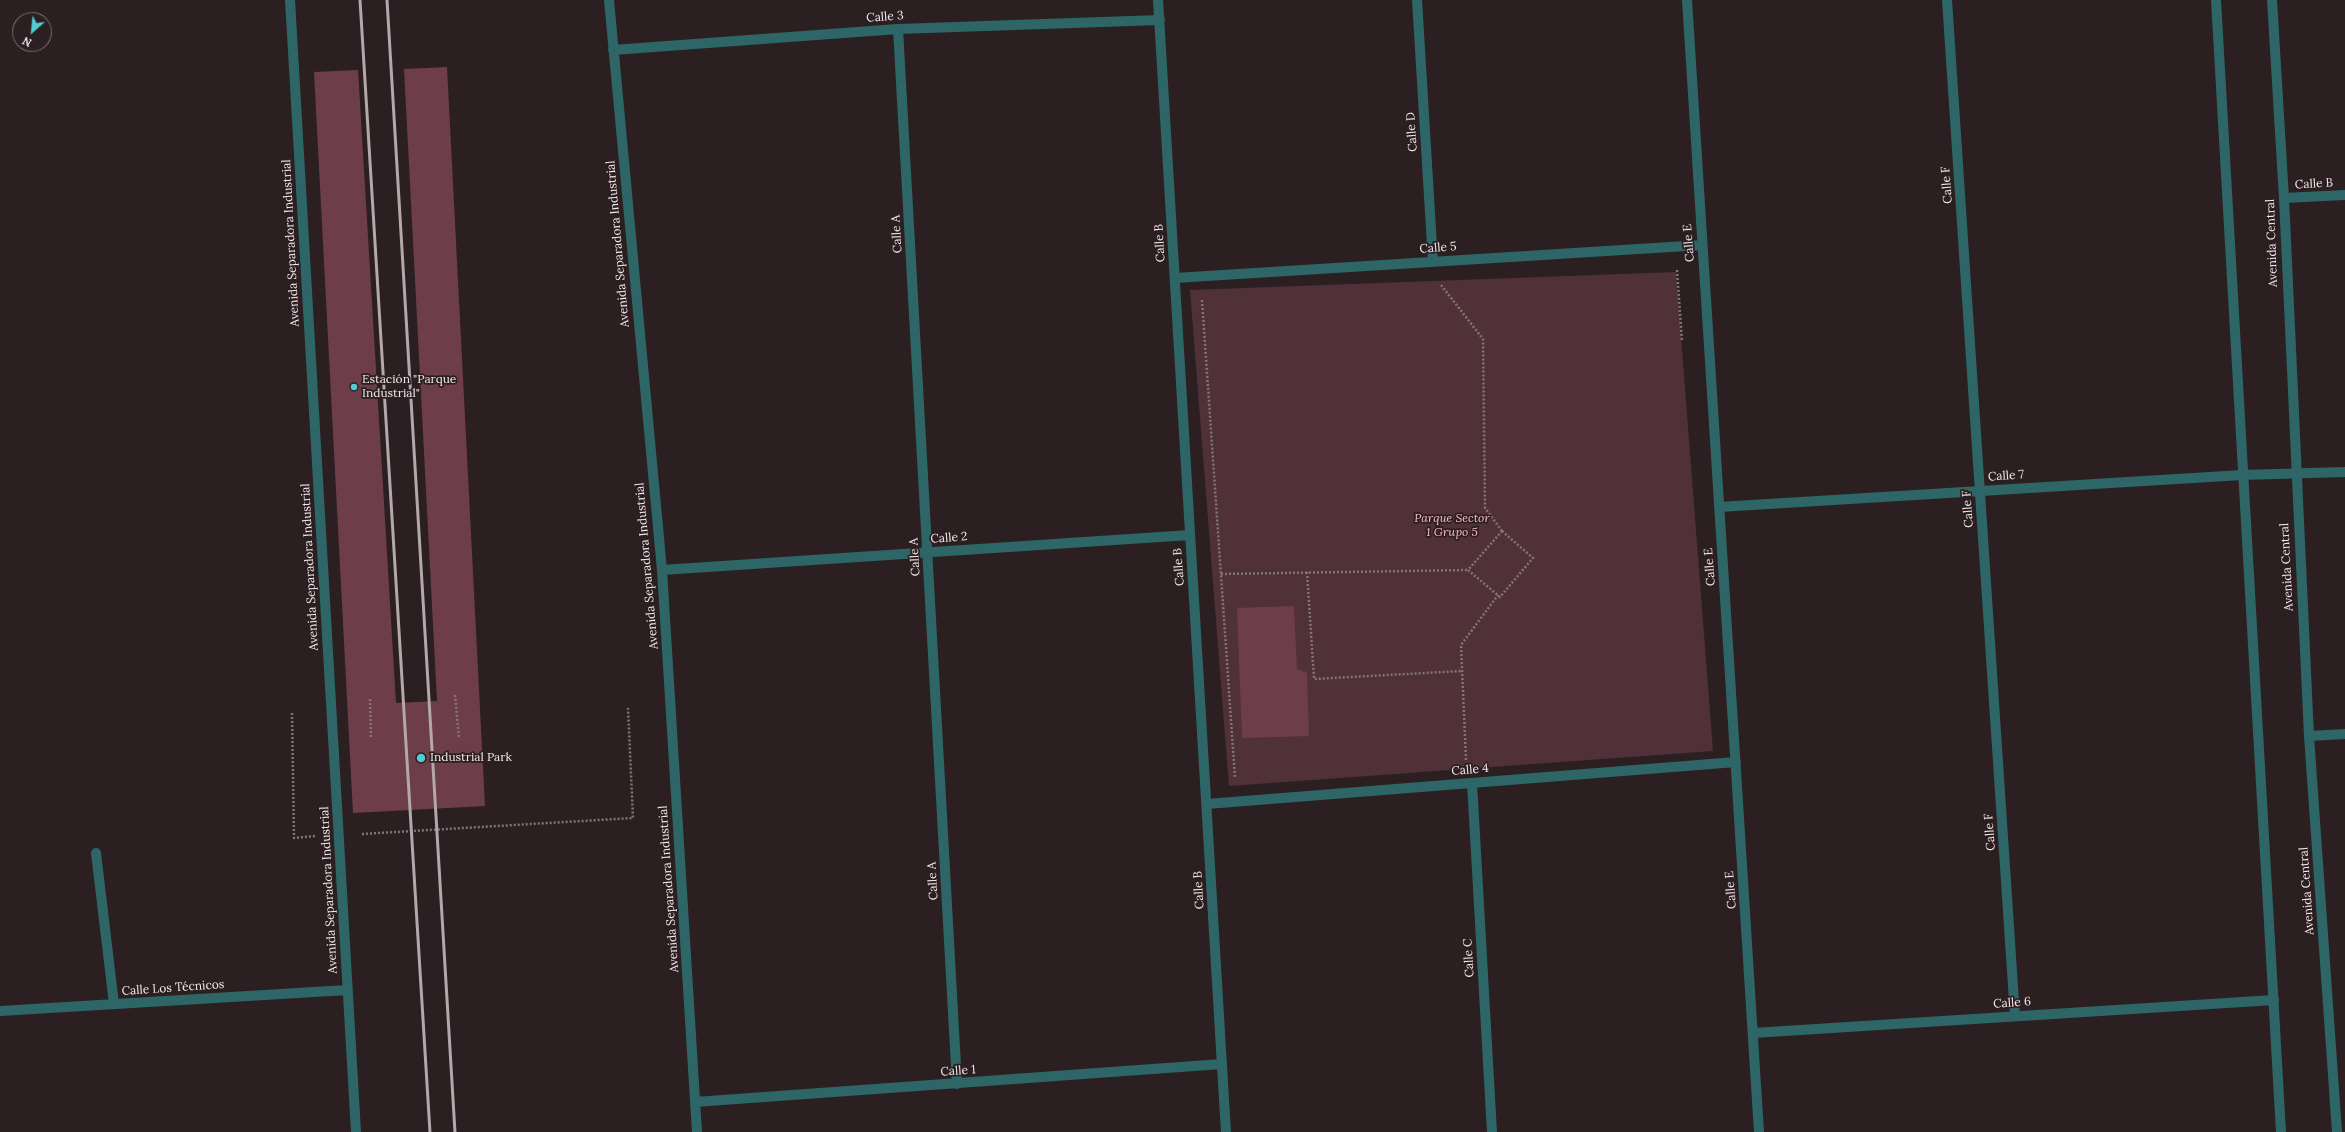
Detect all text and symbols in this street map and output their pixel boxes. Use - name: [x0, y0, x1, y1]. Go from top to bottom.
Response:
- street label: Calle 3: [866, 9, 904, 25]
- north arrow: [12, 12, 52, 52]
- text: N: [20, 34, 34, 50]
- street label: Calle D: [1403, 112, 1421, 152]
- street label: Avenida Separadora Industrial: [279, 159, 303, 327]
- street label: Avenida Separadora Industrial: [604, 160, 632, 328]
- street label: Calle F: [1939, 166, 1955, 204]
- street label: Calle B: [2295, 176, 2333, 192]
- street label: Avenida Central: [2263, 199, 2281, 287]
- street label: Calle A: [889, 215, 905, 253]
- street label: Calle E: [1680, 223, 1698, 263]
- street label: Calle B: [1152, 224, 1168, 262]
- street label: Calle 5: [1419, 240, 1457, 256]
- place label: Estación "Parque Industrial": [362, 373, 456, 401]
- marker: Estación "Parque Industrial": [349, 382, 359, 392]
- street label: Calle 7: [1987, 468, 2025, 484]
- street label: Avenida Separadora Industrial: [633, 482, 661, 650]
- street label: Avenida Separadora Industrial: [298, 483, 322, 651]
- street label: Calle F: [1960, 490, 1976, 528]
- park label: Parque Sector 1 Grupo 5: [1414, 512, 1490, 540]
- street label: Avenida Central: [2278, 523, 2296, 611]
- street label: Calle 2: [930, 530, 968, 546]
- street label: Calle A: [907, 538, 923, 576]
- street label: Calle B: [1170, 547, 1188, 587]
- street label: Calle E: [1701, 547, 1719, 587]
- place label: Industrial Park: [430, 751, 512, 765]
- marker: Industrial Park: [415, 752, 427, 764]
- street label: Calle 4: [1451, 761, 1489, 779]
- street label: Avenida Separadora Industrial: [656, 805, 682, 973]
- street label: Avenida Separadora Industrial: [317, 806, 341, 974]
- street label: Calle F: [1982, 813, 1998, 851]
- street label: Avenida Central: [2297, 846, 2317, 936]
- street label: Calle A: [925, 862, 941, 900]
- street label: Calle E: [1722, 870, 1740, 910]
- street label: Calle B: [1191, 871, 1207, 909]
- street label: Calle C: [1461, 938, 1477, 978]
- street label: Calle Los Técnicos: [121, 977, 225, 999]
- street label: Calle 6: [1993, 995, 2031, 1011]
- street label: Calle 1: [940, 1063, 976, 1079]

